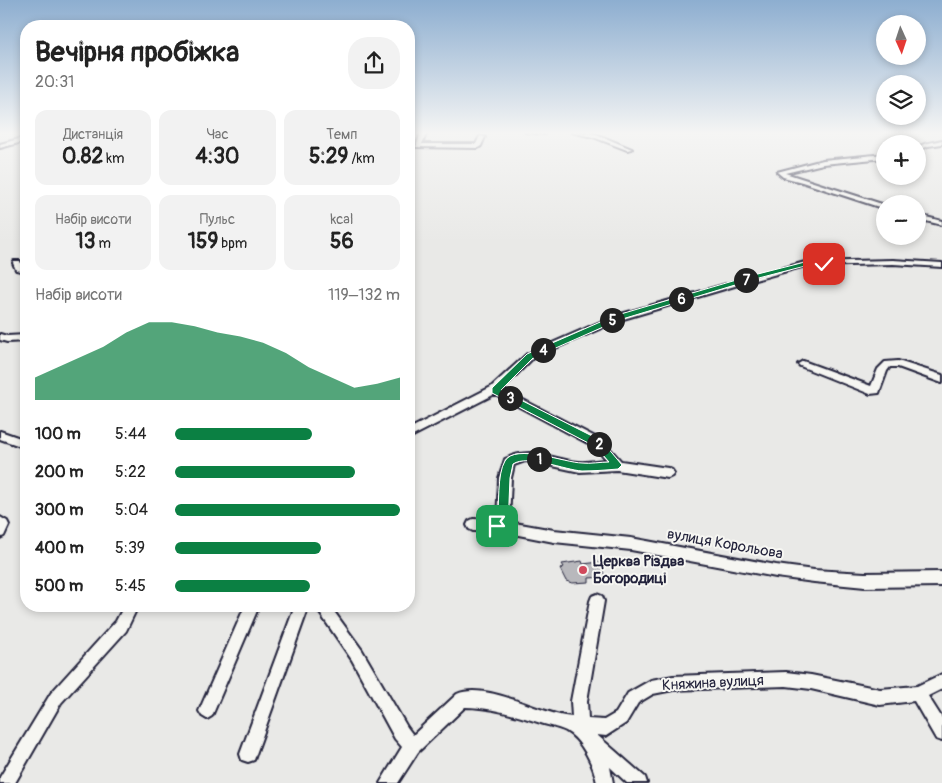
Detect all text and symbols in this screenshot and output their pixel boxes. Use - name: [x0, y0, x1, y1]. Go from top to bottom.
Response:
- north arrow: [876, 15, 926, 65]
- map controls: [876, 15, 926, 245]
- text: Вечірня пробіжка: [35, 35, 239, 70]
- button: share: [348, 37, 400, 89]
- text: 20:31: [35, 72, 74, 92]
- button: layers: [876, 75, 926, 125]
- text: Дистанція: [63, 126, 123, 143]
- text: Час: [206, 126, 229, 143]
- text: Темп: [326, 126, 357, 143]
- button: +: [876, 135, 926, 185]
- text: 0.82: [62, 143, 103, 170]
- text: 4:30: [196, 143, 239, 170]
- text: 5:29: [309, 143, 348, 170]
- text: km: [103, 150, 124, 167]
- text: /km: [348, 150, 375, 167]
- button: −: [876, 195, 926, 245]
- text: Набір висоти: [55, 211, 131, 228]
- text: Пульс: [200, 211, 235, 228]
- text: kcal: [330, 211, 353, 228]
- text: 13: [75, 228, 95, 255]
- text: 159: [188, 228, 218, 255]
- text: 56: [330, 228, 354, 255]
- text: m: [95, 235, 111, 252]
- text: bpm: [218, 235, 247, 252]
- pin: [803, 243, 845, 285]
- icon: check: [810, 250, 838, 278]
- pin: 7: [734, 268, 758, 292]
- text: 7: [743, 272, 750, 289]
- text: Набір висоти: [35, 285, 122, 305]
- text: 119–132 m: [328, 285, 400, 305]
- pin: 6: [668, 286, 694, 312]
- text: 6: [677, 291, 686, 308]
- pin: 5: [600, 308, 624, 332]
- text: 5: [609, 312, 616, 329]
- pin: 4: [530, 338, 556, 362]
- text: 4: [539, 342, 548, 359]
- pin: 3: [498, 386, 522, 410]
- text: 3: [507, 390, 514, 407]
- text: 100 m: [35, 424, 81, 444]
- text: 5:44: [115, 424, 147, 444]
- pin: 2: [586, 432, 612, 456]
- text: 2: [596, 436, 603, 453]
- pin: 1: [526, 446, 552, 472]
- text: 1: [537, 451, 542, 468]
- text: 200 m: [35, 462, 83, 482]
- text: 5:22: [115, 462, 146, 482]
- text: 300 m: [35, 500, 83, 520]
- text: 5:04: [115, 500, 148, 520]
- pin: [476, 505, 518, 547]
- icon: arrive: [483, 512, 511, 540]
- street label: вулиця Корольова: [666, 524, 784, 564]
- text: 400 m: [35, 538, 84, 558]
- text: 5:39: [115, 538, 145, 558]
- place label: Церква Різдва Богородиці: [593, 552, 684, 588]
- marker: Церква Різдва Богородиці: [577, 564, 589, 576]
- text: 500 m: [35, 576, 83, 596]
- text: 5:45: [115, 576, 146, 596]
- street label: Княжина вулиця: [662, 671, 764, 695]

